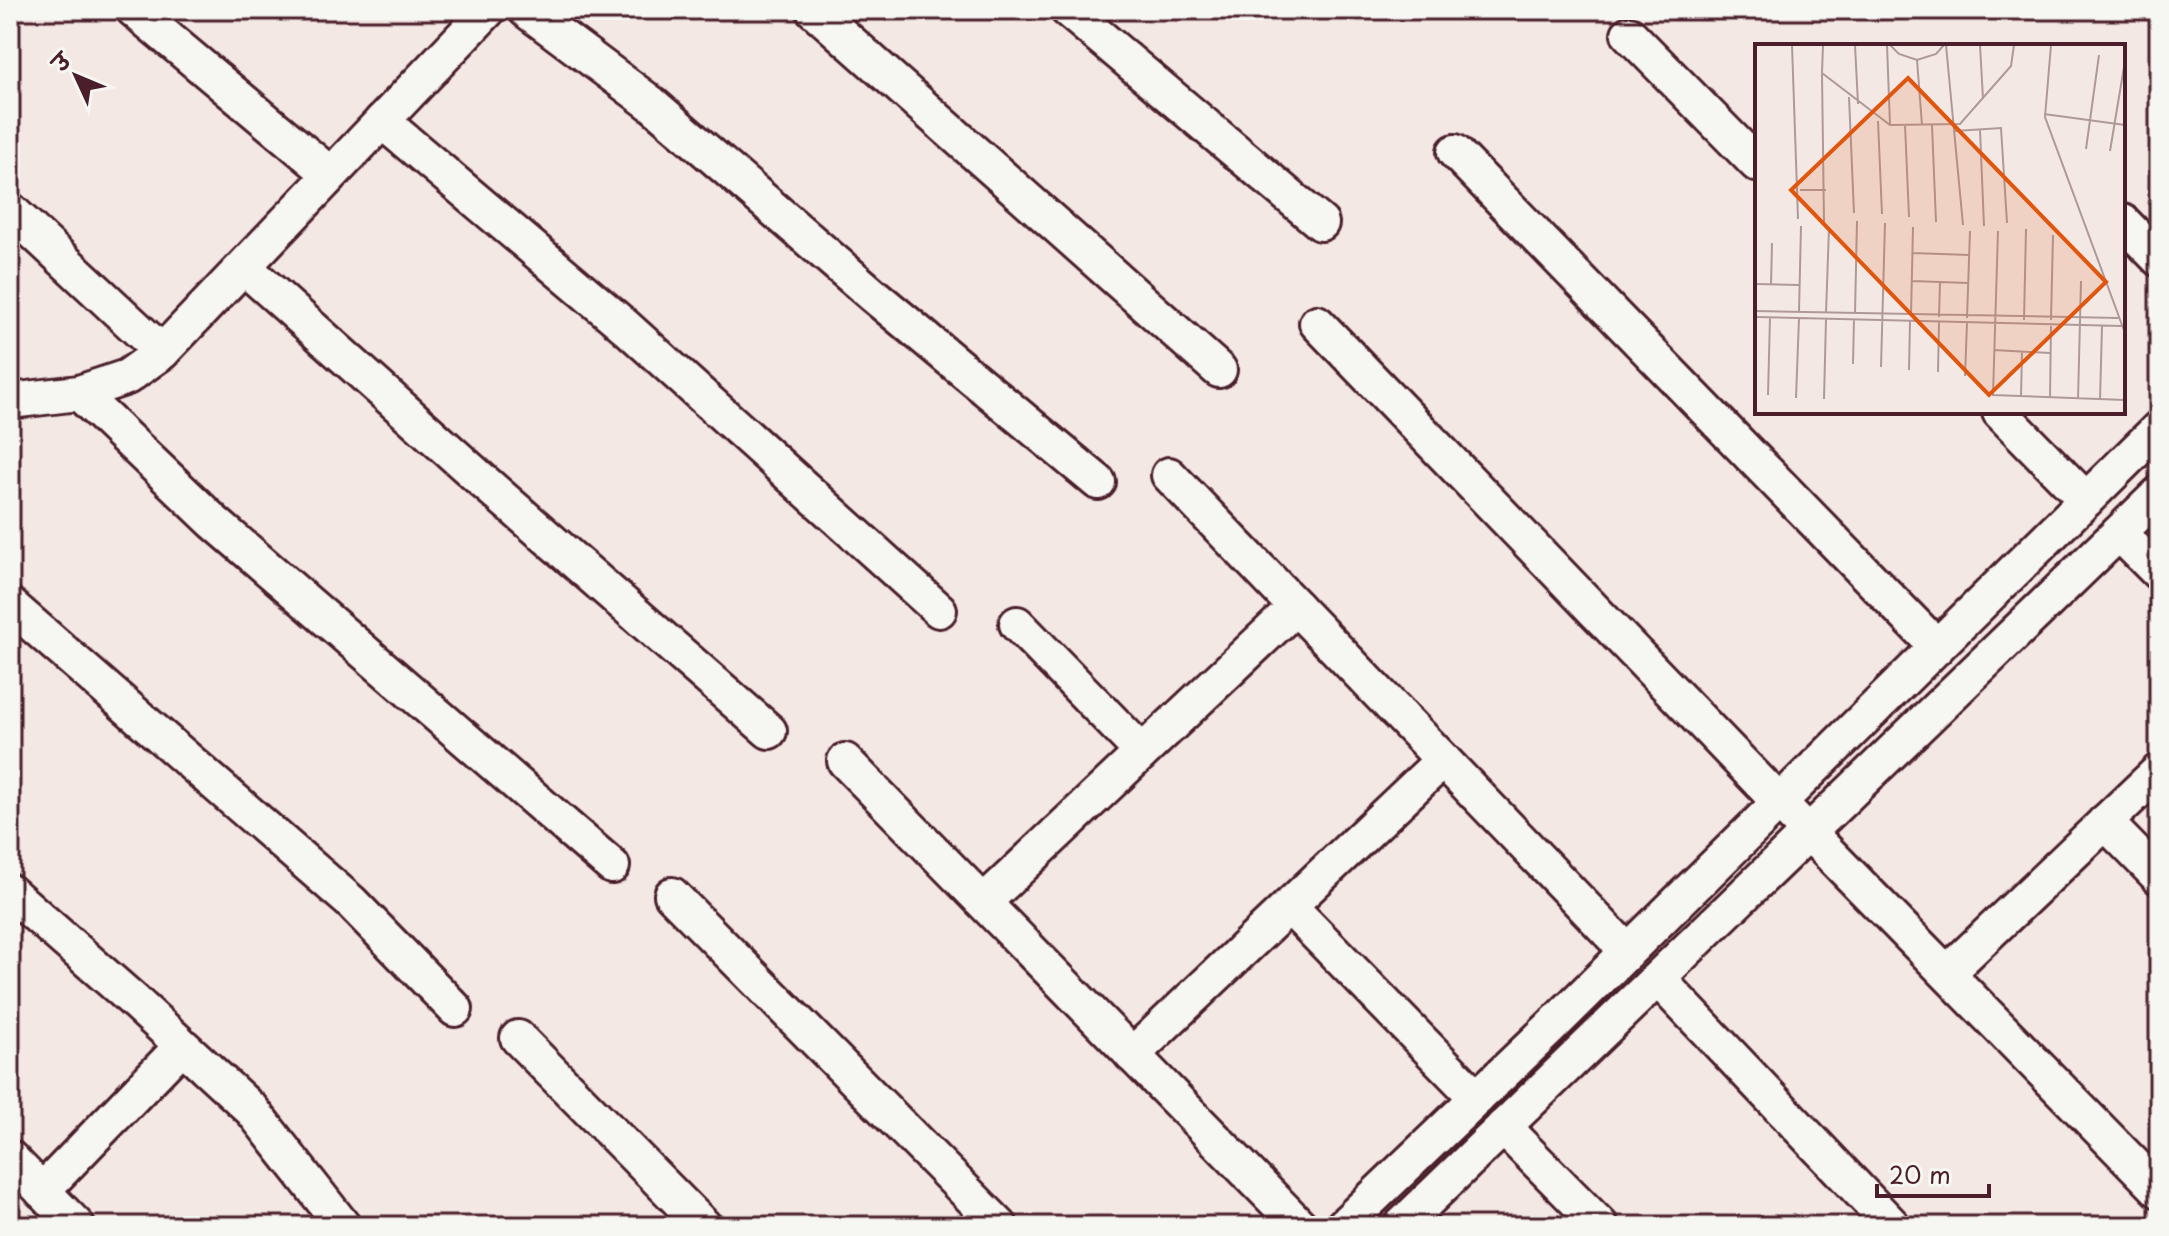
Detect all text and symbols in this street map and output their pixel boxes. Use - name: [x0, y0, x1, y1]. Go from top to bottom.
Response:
- north arrow: [36, 36, 116, 116]
- text: उ: [42, 43, 79, 79]
- inset map: [1755, 44, 2125, 414]
- scale bar: [1877, 1148, 1989, 1198]
- text: 20 m: [1889, 1156, 1951, 1192]

